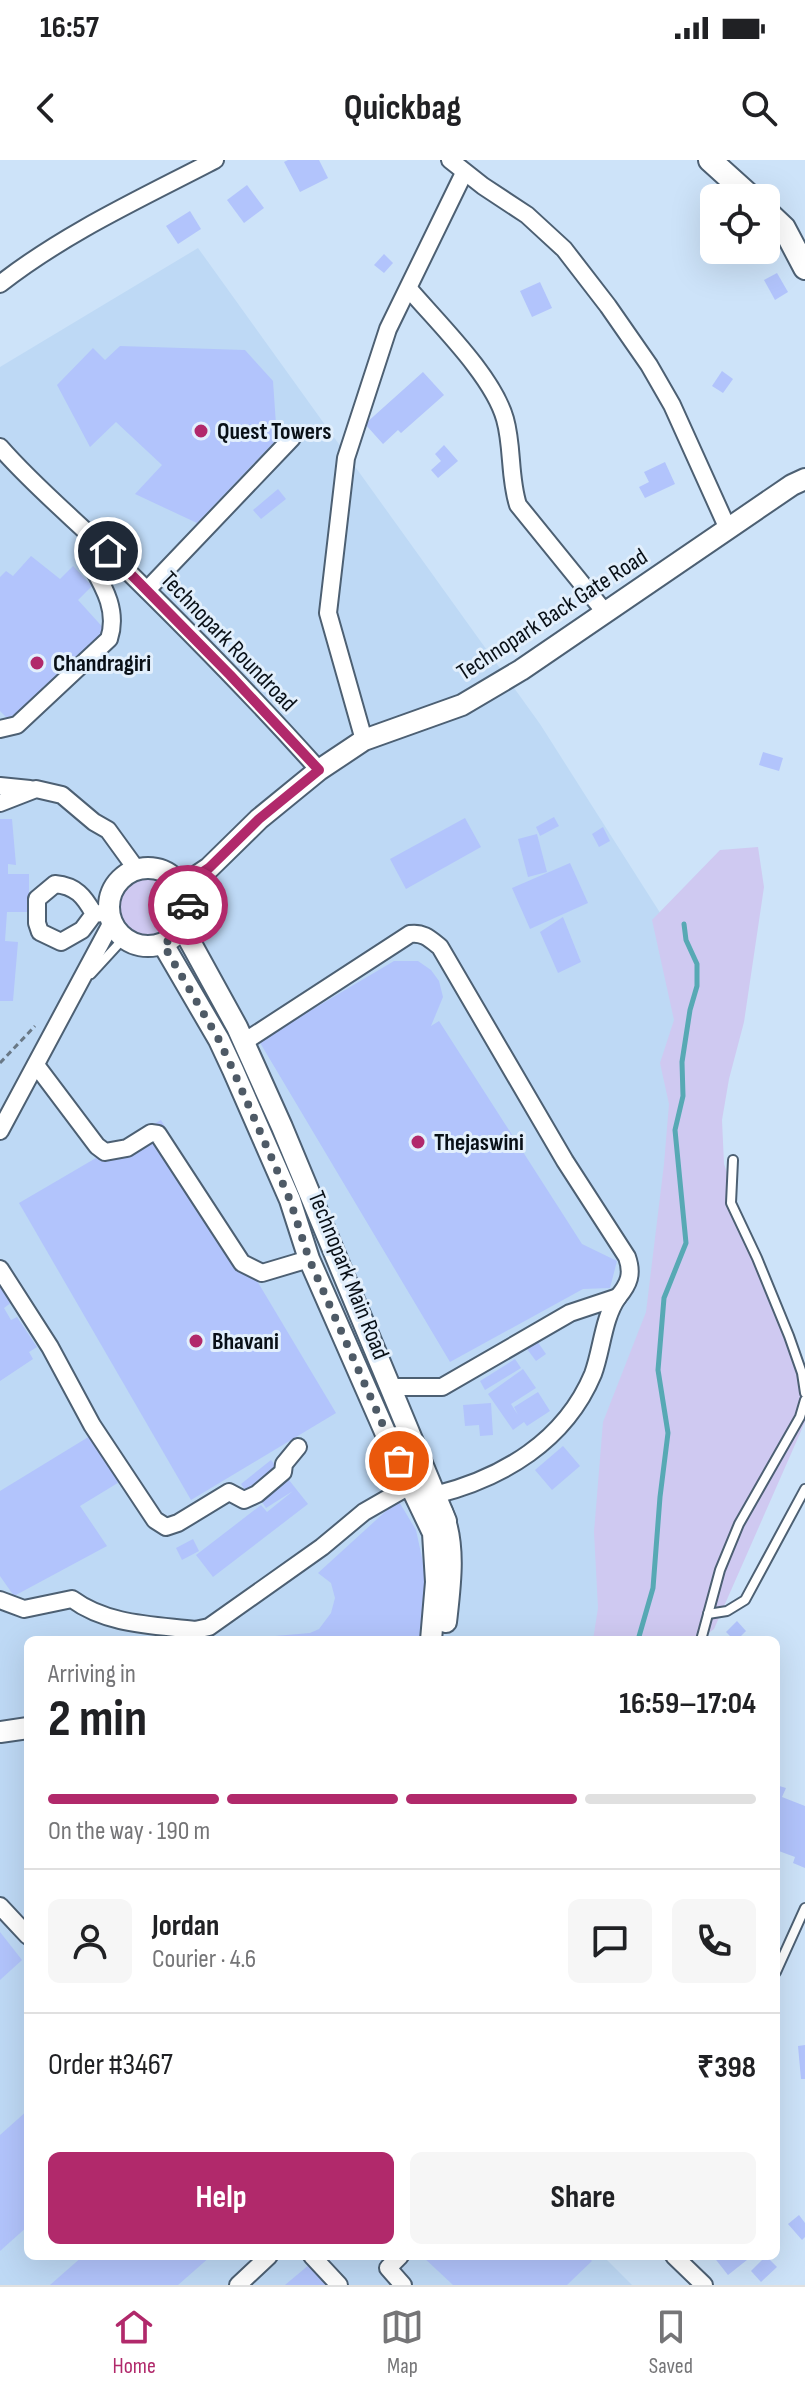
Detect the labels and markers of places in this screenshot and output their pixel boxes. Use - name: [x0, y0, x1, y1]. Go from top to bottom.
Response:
- place label: Quest Towers: [217, 417, 331, 446]
- marker: Quest Towers: [192, 422, 210, 440]
- pin: [74, 517, 142, 585]
- place label: Chandragiri: [53, 649, 151, 678]
- marker: Chandragiri: [28, 654, 46, 672]
- place label: Thejaswini: [434, 1128, 524, 1157]
- marker: Thejaswini: [409, 1133, 427, 1151]
- place label: Bhavani: [212, 1327, 279, 1356]
- marker: Bhavani: [187, 1332, 205, 1350]
- pin: [365, 1427, 433, 1495]

